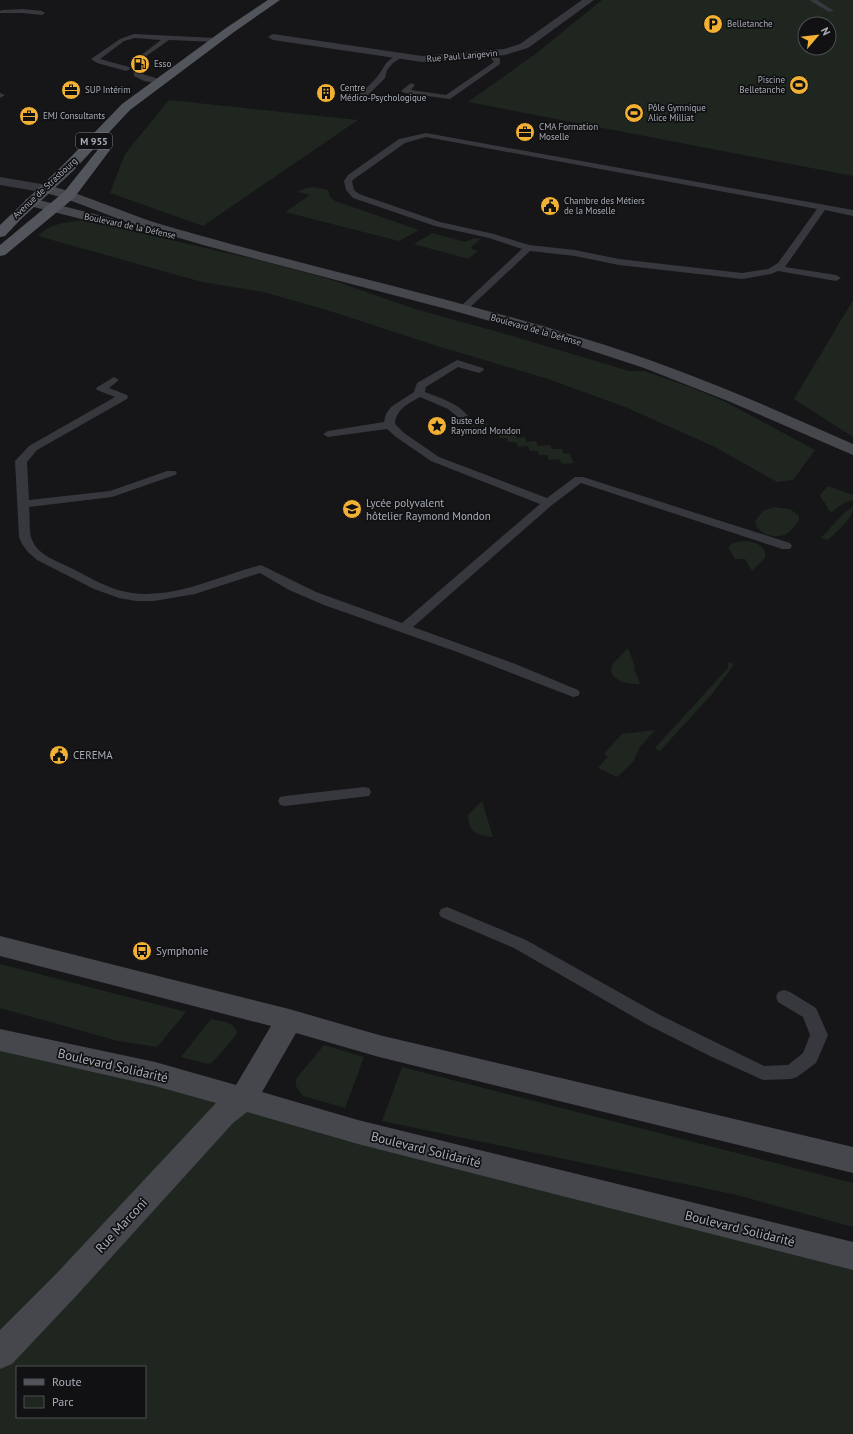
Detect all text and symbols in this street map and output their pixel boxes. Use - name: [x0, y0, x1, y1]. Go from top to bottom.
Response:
- parking icon: Belletanche: [702, 13, 724, 35]
- north arrow: [797, 16, 837, 56]
- place label: Belletanche: [727, 18, 773, 29]
- text: N: [818, 25, 834, 38]
- street label: Rue Paul Langevin: [426, 47, 498, 64]
- fuel station icon: Esso: [129, 53, 151, 75]
- place label: Esso: [154, 58, 171, 69]
- place label: Piscine Belletanche: [739, 74, 785, 95]
- sports icon: Piscine Belletanche: [788, 74, 810, 96]
- office icon: SUP Intérim: [60, 79, 82, 101]
- building icon: Centre Médico-Psychologique: [315, 82, 337, 104]
- place label: Centre Médico-Psychologique: [340, 82, 427, 103]
- place label: SUP Intérim: [85, 84, 131, 95]
- sports icon: Pôle Gymnique Alice Milliat: [623, 102, 645, 124]
- place label: Pôle Gymnique Alice Milliat: [648, 102, 706, 123]
- office icon: EMJ Consultants: [18, 105, 40, 127]
- place label: EMJ Consultants: [43, 110, 105, 121]
- office icon: CMA Formation Moselle: [514, 121, 536, 143]
- place label: CMA Formation Moselle: [539, 121, 598, 142]
- road number: M 955: [76, 133, 112, 149]
- street label: Avenue de Strasbourg: [10, 155, 79, 220]
- public building icon: Chambre des Métiers de la Moselle: [539, 195, 561, 217]
- place label: Chambre des Métiers de la Moselle: [564, 195, 645, 216]
- street label: Boulevard de la Défense: [83, 210, 177, 241]
- street label: Boulevard de la Défense: [490, 311, 583, 348]
- place icon: Buste de Raymond Mondon: [426, 415, 448, 437]
- place label: Buste de Raymond Mondon: [451, 415, 521, 436]
- place label: Lycée polyvalent hôtelier Raymond Mondon: [366, 496, 491, 523]
- school or university icon: Lycée polyvalent hôtelier Raymond Mondon: [341, 498, 363, 520]
- public building icon: CEREMA: [48, 744, 70, 766]
- place label: CEREMA: [73, 748, 113, 762]
- bus stop icon: Symphonie: [131, 940, 153, 962]
- place label: Symphonie: [156, 944, 209, 958]
- street label: Boulevard Solidarité: [56, 1045, 170, 1086]
- street label: Boulevard Solidarité: [369, 1128, 483, 1171]
- street label: Rue Marconi: [92, 1194, 151, 1256]
- street label: Boulevard Solidarité: [683, 1207, 797, 1250]
- legend: [16, 1366, 146, 1418]
- text: Route: [52, 1374, 82, 1389]
- text: Parc: [52, 1394, 74, 1409]

